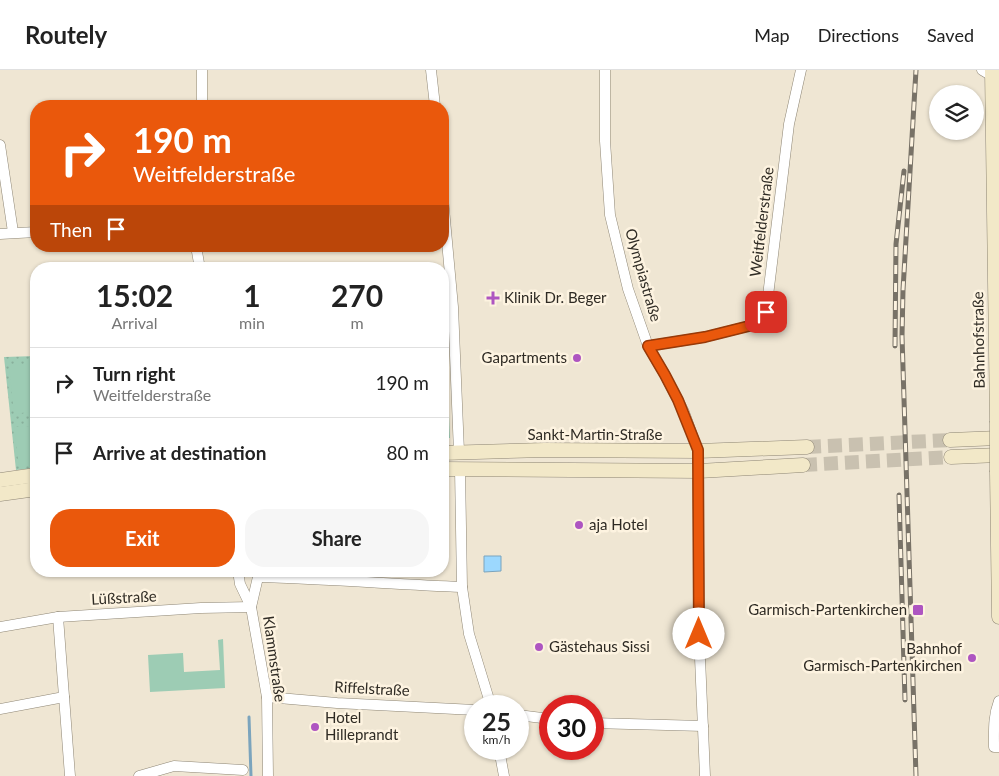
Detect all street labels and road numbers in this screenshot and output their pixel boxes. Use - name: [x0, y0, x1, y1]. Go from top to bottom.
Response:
- street label: Weitfelderstraße: [745, 166, 777, 278]
- street label: Olympiastraße: [622, 226, 666, 324]
- street label: Bahnhofstraße: [968, 291, 988, 389]
- street label: Sankt-Martin-Straße: [528, 425, 662, 443]
- street label: Lüßstraße: [91, 586, 157, 608]
- street label: Klammstraße: [260, 615, 290, 703]
- street label: Riffelstraße: [334, 677, 410, 699]

